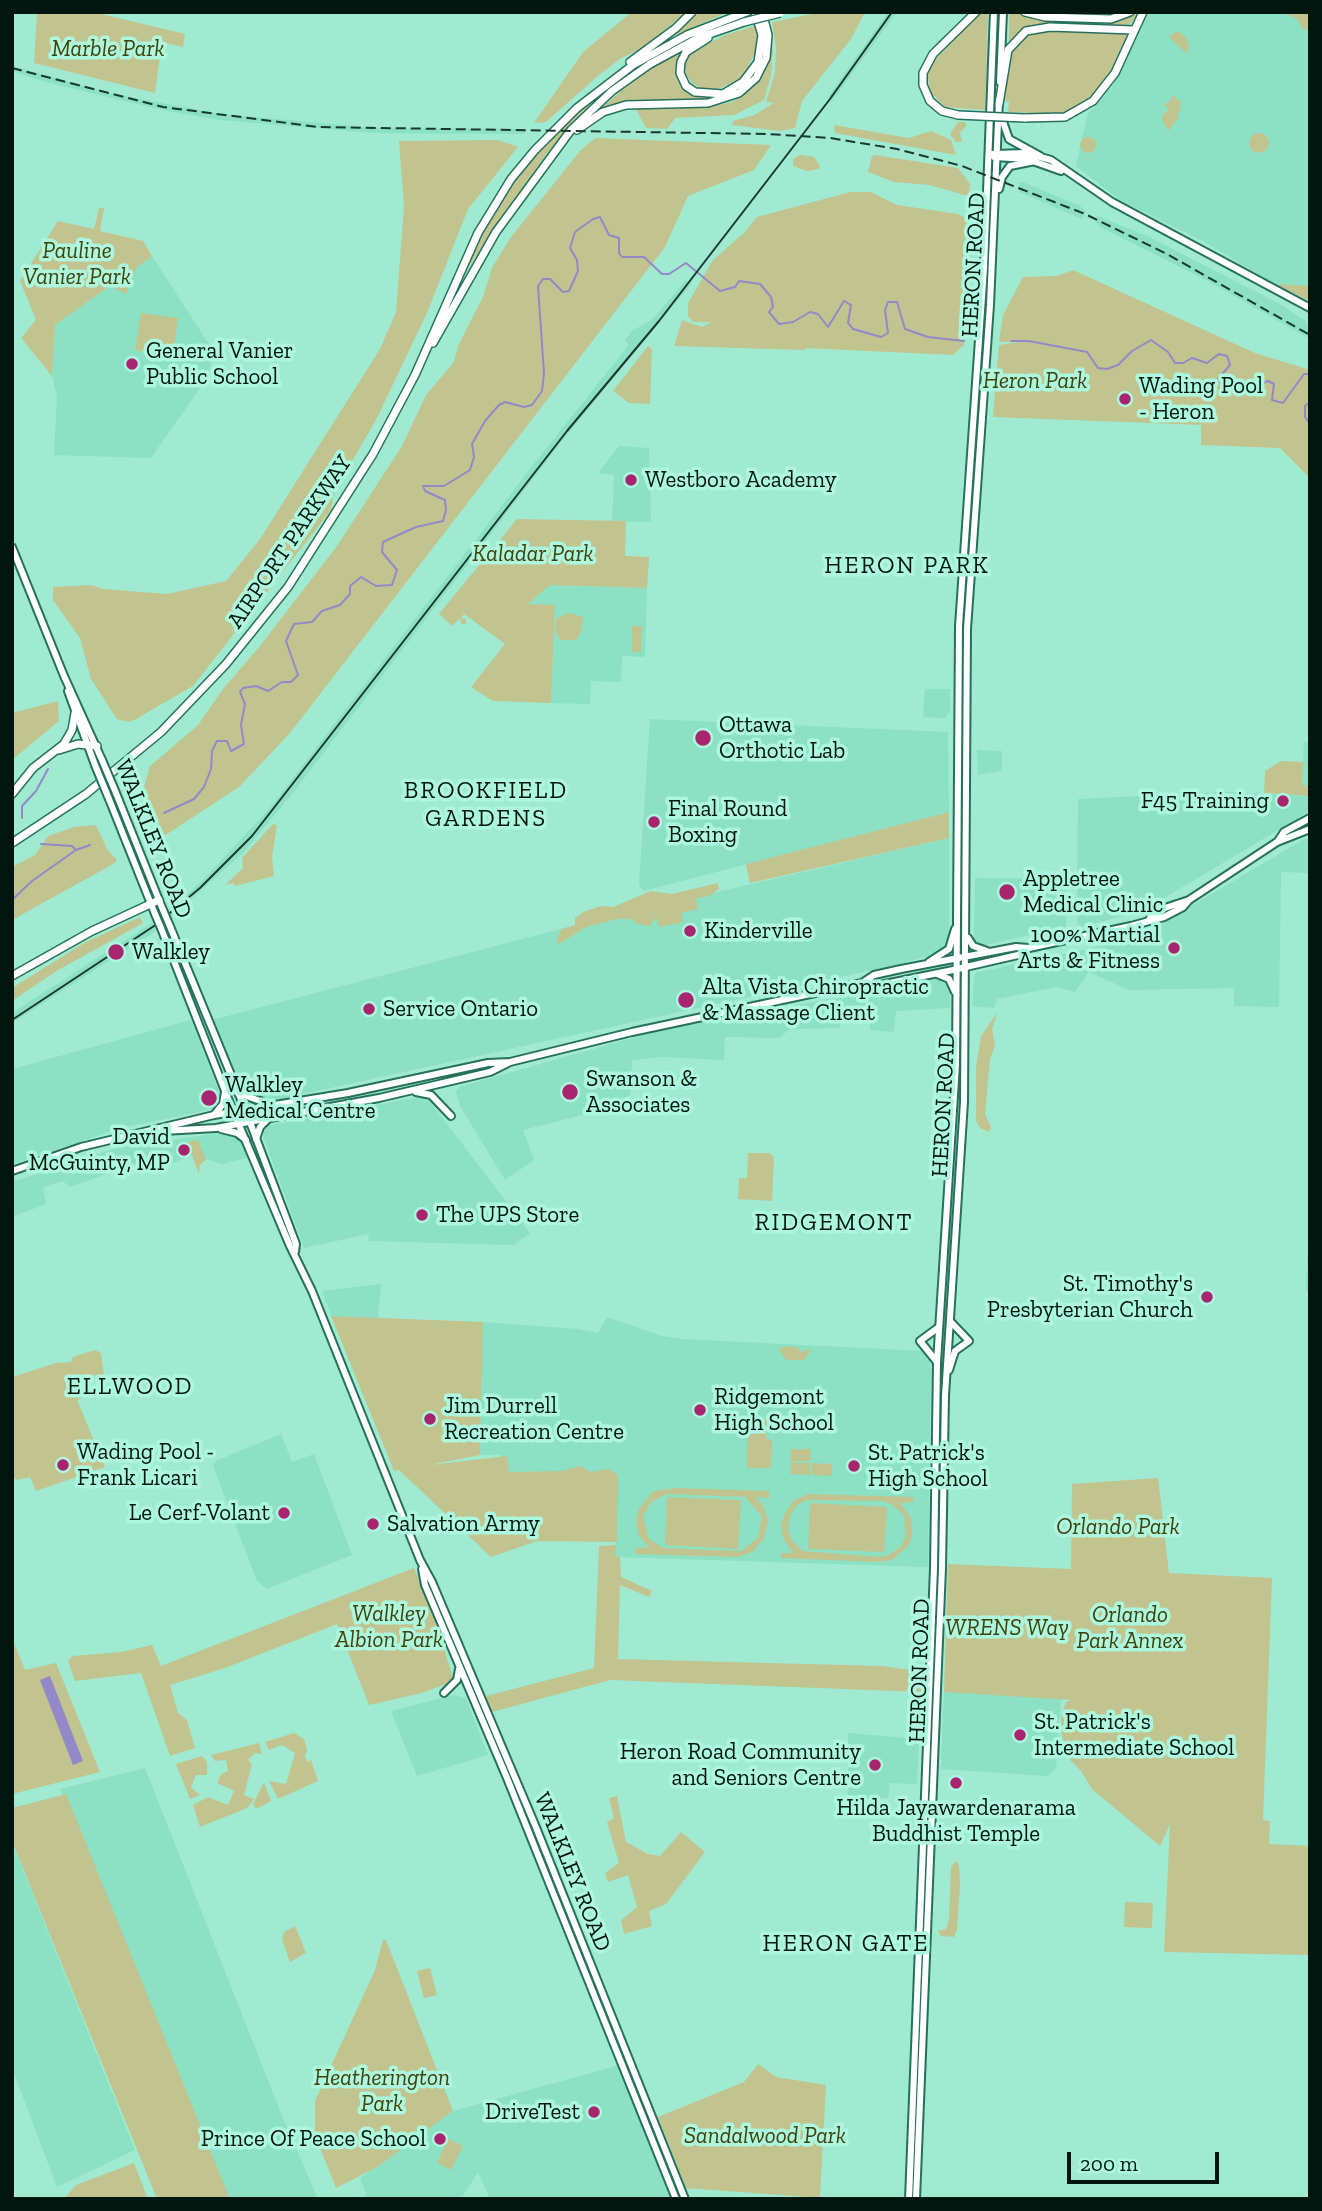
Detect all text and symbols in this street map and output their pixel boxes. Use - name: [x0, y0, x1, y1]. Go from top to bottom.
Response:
- park label: Marble Park: [51, 35, 165, 63]
- street label: HERON ROAD: [956, 192, 992, 338]
- park label: Pauline Vanier Park: [23, 237, 131, 291]
- place label: General Vanier Public School: [146, 337, 293, 391]
- marker: General Vanier Public School: [124, 356, 140, 372]
- park label: Heron Park: [983, 367, 1087, 395]
- place label: Wading Pool - Heron: [1139, 372, 1263, 426]
- marker: Wading Pool - Heron: [1117, 391, 1133, 407]
- street label: AIRPORT PARKWAY: [222, 450, 358, 634]
- place label: Westboro Academy: [645, 466, 836, 494]
- marker: Westboro Academy: [623, 472, 639, 488]
- park label: Kaladar Park: [472, 540, 594, 568]
- district label: HERON PARK: [825, 552, 989, 580]
- place label: Ottawa Orthotic Lab: [719, 711, 845, 765]
- marker: Ottawa Orthotic Lab: [693, 728, 713, 748]
- street label: WALKLEY ROAD: [109, 756, 197, 922]
- district label: BROOKFIELD GARDENS: [405, 777, 567, 833]
- place label: F45 Training: [1141, 787, 1269, 815]
- marker: F45 Training: [1275, 793, 1291, 809]
- place label: Final Round Boxing: [668, 795, 787, 849]
- marker: Final Round Boxing: [646, 814, 662, 830]
- place label: Appletree Medical Clinic: [1023, 865, 1163, 919]
- marker: Appletree Medical Clinic: [997, 882, 1017, 902]
- place label: Kinderville: [704, 917, 813, 945]
- place label: 100% Martial Arts & Fitness: [1018, 921, 1160, 975]
- marker: Kinderville: [682, 923, 698, 939]
- place label: Walkley: [132, 938, 210, 966]
- marker: 100% Martial Arts & Fitness: [1166, 940, 1182, 956]
- marker: Walkley: [106, 942, 126, 962]
- place label: Alta Vista Chiropractic & Massage Client: [702, 973, 929, 1027]
- marker: Alta Vista Chiropractic & Massage Client: [676, 990, 696, 1010]
- place label: Service Ontario: [383, 995, 538, 1023]
- marker: Service Ontario: [361, 1001, 377, 1017]
- street label: HERON ROAD: [926, 1032, 962, 1178]
- place label: Swanson & Associates: [586, 1065, 697, 1119]
- place label: Walkley Medical Centre: [225, 1071, 376, 1125]
- marker: Swanson & Associates: [560, 1082, 580, 1102]
- marker: Walkley Medical Centre: [199, 1088, 219, 1108]
- place label: David McGuinty, MP: [29, 1123, 170, 1177]
- marker: David McGuinty, MP: [176, 1142, 192, 1158]
- place label: The UPS Store: [436, 1201, 579, 1229]
- marker: The UPS Store: [414, 1207, 430, 1223]
- district label: RIDGEMONT: [756, 1209, 912, 1237]
- place label: St. Timothy's Presbyterian Church: [987, 1270, 1193, 1324]
- marker: St. Timothy's Presbyterian Church: [1199, 1289, 1215, 1305]
- district label: ELLWOOD: [68, 1373, 192, 1401]
- place label: Ridgemont High School: [714, 1383, 834, 1437]
- place label: Jim Durrell Recreation Centre: [444, 1392, 624, 1446]
- marker: Ridgemont High School: [692, 1402, 708, 1418]
- marker: Jim Durrell Recreation Centre: [422, 1411, 438, 1427]
- place label: Wading Pool - Frank Licari: [77, 1438, 214, 1492]
- place label: St. Patrick's High School: [868, 1439, 988, 1493]
- marker: Wading Pool - Frank Licari: [55, 1457, 71, 1473]
- marker: St. Patrick's High School: [846, 1458, 862, 1474]
- place label: Le Cerf-Volant: [129, 1499, 270, 1527]
- marker: Le Cerf-Volant: [276, 1505, 292, 1521]
- place label: Salvation Army: [387, 1510, 540, 1538]
- park label: Orlando Park: [1056, 1513, 1180, 1541]
- marker: Salvation Army: [365, 1516, 381, 1532]
- street label: HERON ROAD: [904, 1598, 936, 1744]
- park label: Walkley Albion Park: [335, 1600, 443, 1654]
- park label: Orlando Park Annex: [1077, 1601, 1183, 1655]
- park label: WRENS Way: [945, 1614, 1069, 1642]
- place label: St. Patrick's Intermediate School: [1034, 1708, 1234, 1762]
- marker: St. Patrick's Intermediate School: [1012, 1727, 1028, 1743]
- place label: Heron Road Community and Seniors Centre: [620, 1738, 861, 1792]
- marker: Heron Road Community and Seniors Centre: [867, 1757, 883, 1773]
- marker: Hilda Jayawardenarama Buddhist Temple: [948, 1775, 964, 1791]
- street label: WALKLEY ROAD: [528, 1789, 616, 1955]
- place label: Hilda Jayawardenarama Buddhist Temple: [836, 1794, 1076, 1848]
- district label: HERON GATE: [764, 1930, 928, 1958]
- park label: Heatherington Park: [314, 2064, 450, 2118]
- place label: DriveTest: [485, 2098, 580, 2126]
- marker: DriveTest: [586, 2104, 602, 2120]
- park label: Sandalwood Park: [684, 2122, 846, 2150]
- place label: Prince Of Peace School: [201, 2125, 426, 2153]
- marker: Prince Of Peace School: [432, 2131, 448, 2147]
- scale bar: [1070, 2138, 1222, 2182]
- text: 200 m: [1080, 2151, 1138, 2176]

